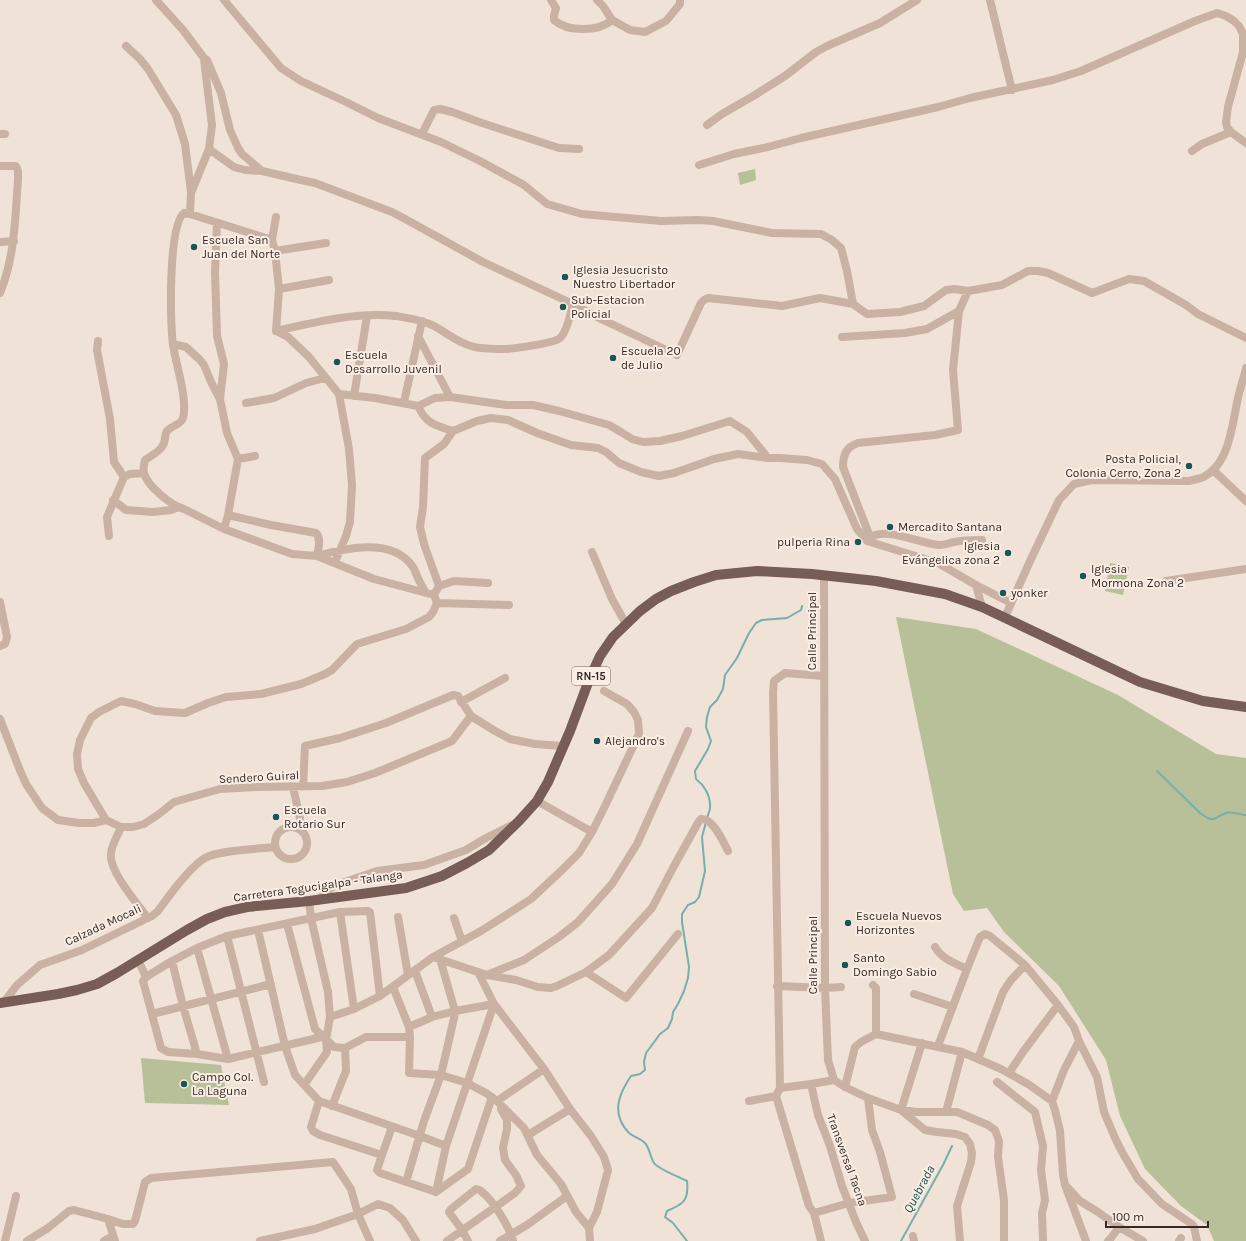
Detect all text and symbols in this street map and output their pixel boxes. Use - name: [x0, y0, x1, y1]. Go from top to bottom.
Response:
- place label: Escuela San Juan del Norte: [202, 233, 280, 261]
- marker: Escuela San Juan del Norte: [189, 242, 199, 252]
- place label: Iglesia Jesucristo Nuestro Libertador: [573, 263, 676, 291]
- marker: Iglesia Jesucristo Nuestro Libertador: [560, 272, 570, 282]
- place label: Sub-Estacion Policial: [571, 293, 645, 321]
- marker: Sub-Estacion Policial: [558, 302, 568, 312]
- place label: Escuela 20 de Julio: [621, 344, 681, 372]
- place label: Escuela Desarrollo Juvenil: [345, 348, 442, 376]
- marker: Escuela 20 de Julio: [608, 353, 618, 363]
- marker: Escuela Desarrollo Juvenil: [332, 357, 342, 367]
- place label: Posta Policial, Colonia Cerro, Zona 2: [1065, 452, 1181, 480]
- marker: Posta Policial, Colonia Cerro, Zona 2: [1184, 461, 1194, 471]
- place label: Mercadito Santana: [898, 520, 1002, 534]
- marker: Mercadito Santana: [885, 522, 895, 532]
- place label: pulperia Rina: [777, 535, 850, 549]
- marker: pulperia Rina: [853, 537, 863, 547]
- place label: Iglesia Evángelica zona 2: [902, 539, 1000, 567]
- marker: Iglesia Evángelica zona 2: [1003, 548, 1013, 558]
- place label: Iglesia Mormona Zona 2: [1091, 562, 1184, 590]
- marker: Iglesia Mormona Zona 2: [1078, 571, 1088, 581]
- place label: yonker: [1010, 586, 1048, 600]
- marker: yonker: [998, 588, 1008, 598]
- street label: Calle Principal: [805, 592, 819, 670]
- road number: RN-15: [572, 667, 610, 685]
- place label: Alejandro's: [605, 734, 665, 748]
- marker: Alejandro's: [592, 736, 602, 746]
- street label: Sendero Guiral: [218, 768, 300, 786]
- place label: Escuela Rotario Sur: [284, 803, 346, 831]
- marker: Escuela Rotario Sur: [271, 812, 281, 822]
- street label: Carretera Tegucigalpa - Talanga: [232, 867, 404, 905]
- street label: Calzada Mocali: [63, 901, 143, 949]
- place label: Escuela Nuevos Horizontes: [856, 909, 942, 937]
- street label: Calle Principal: [806, 916, 820, 994]
- marker: Escuela Nuevos Horizontes: [843, 918, 853, 928]
- place label: Santo Domingo Sabio: [853, 951, 937, 979]
- marker: Santo Domingo Sabio: [840, 960, 850, 970]
- place label: Campo Col. La Laguna: [192, 1070, 253, 1098]
- marker: Campo Col. La Laguna: [179, 1079, 189, 1089]
- street label: Transversal Tacna: [824, 1112, 870, 1208]
- water label: Quebrada: [900, 1162, 938, 1216]
- scale bar: [1106, 1203, 1208, 1229]
- text: 100 m: [1112, 1210, 1144, 1224]

